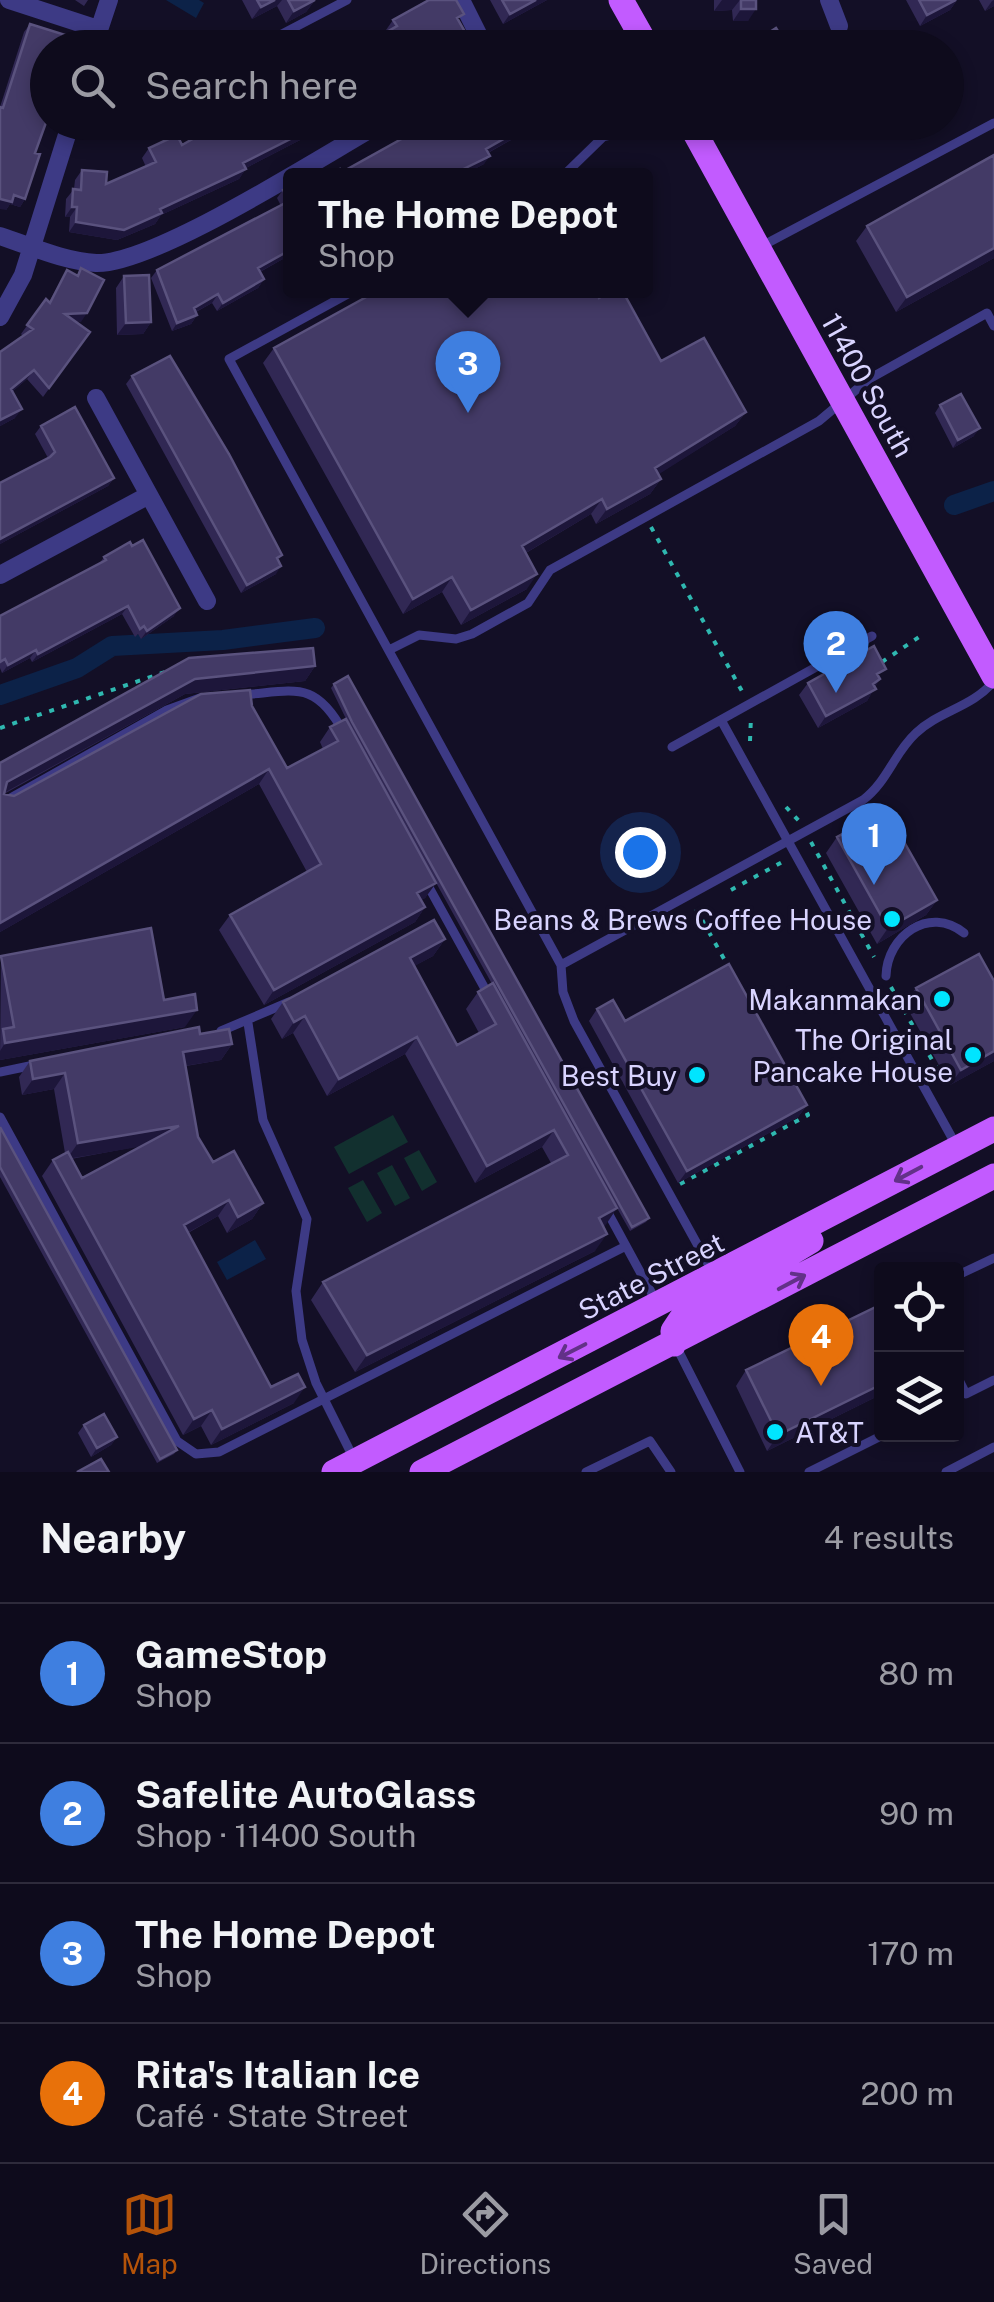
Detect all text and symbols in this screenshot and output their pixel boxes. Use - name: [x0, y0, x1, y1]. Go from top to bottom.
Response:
- search box: [30, 30, 964, 140]
- icon: search: [65, 58, 120, 113]
- text: Search here: [145, 63, 358, 108]
- popup: [283, 168, 653, 298]
- text: The Home Depot: [318, 192, 618, 237]
- text: Shop: [318, 237, 395, 274]
- street label: 11400 South: [815, 307, 921, 463]
- pin: 3: [436, 330, 500, 413]
- pin: 2: [804, 610, 868, 693]
- pin: 1: [842, 802, 906, 885]
- your location: [615, 827, 666, 878]
- place label: Beans & Brews Coffee House: [493, 903, 872, 936]
- marker: Beans & Brews Coffee House: [881, 908, 903, 930]
- place label: Makanmakan: [748, 983, 922, 1016]
- marker: Makanmakan: [931, 988, 953, 1010]
- place label: The Original Pancake House: [752, 1023, 953, 1088]
- marker: The Original Pancake House: [962, 1044, 984, 1066]
- place label: Best Buy: [561, 1059, 677, 1092]
- marker: Best Buy: [686, 1064, 708, 1086]
- one-way arrow: [893, 1165, 923, 1185]
- street label: State Street: [573, 1225, 729, 1327]
- map controls: [874, 1262, 964, 1442]
- button: locate: [874, 1262, 964, 1352]
- one-way arrow: [776, 1272, 806, 1291]
- pin: 4: [788, 1304, 854, 1386]
- one-way arrow: [558, 1342, 587, 1361]
- button: layers: [874, 1352, 964, 1442]
- place label: AT&T: [795, 1416, 864, 1449]
- marker: AT&T: [764, 1421, 786, 1443]
- text: Nearby: [40, 1513, 186, 1562]
- text: 4 results: [824, 1519, 954, 1556]
- text: GameStop: [135, 1632, 327, 1677]
- text: 1: [66, 1655, 79, 1692]
- text: 80 m: [878, 1655, 954, 1692]
- text: Shop: [135, 1677, 212, 1714]
- text: Safelite AutoGlass: [135, 1772, 476, 1817]
- text: 2: [62, 1795, 83, 1832]
- text: 90 m: [879, 1795, 954, 1832]
- text: Shop · 11400 South: [135, 1817, 416, 1854]
- text: The Home Depot: [135, 1912, 436, 1957]
- text: 3: [62, 1935, 83, 1972]
- text: 170 m: [867, 1935, 954, 1972]
- text: Shop: [135, 1957, 212, 1994]
- text: Rita's Italian Ice: [135, 2052, 420, 2097]
- text: 4: [62, 2075, 83, 2112]
- text: 200 m: [861, 2075, 954, 2112]
- text: Café · State Street: [135, 2097, 408, 2134]
- tab: Map: [121, 2187, 178, 2280]
- tab: Directions: [420, 2187, 551, 2280]
- tab: Saved: [793, 2187, 873, 2280]

